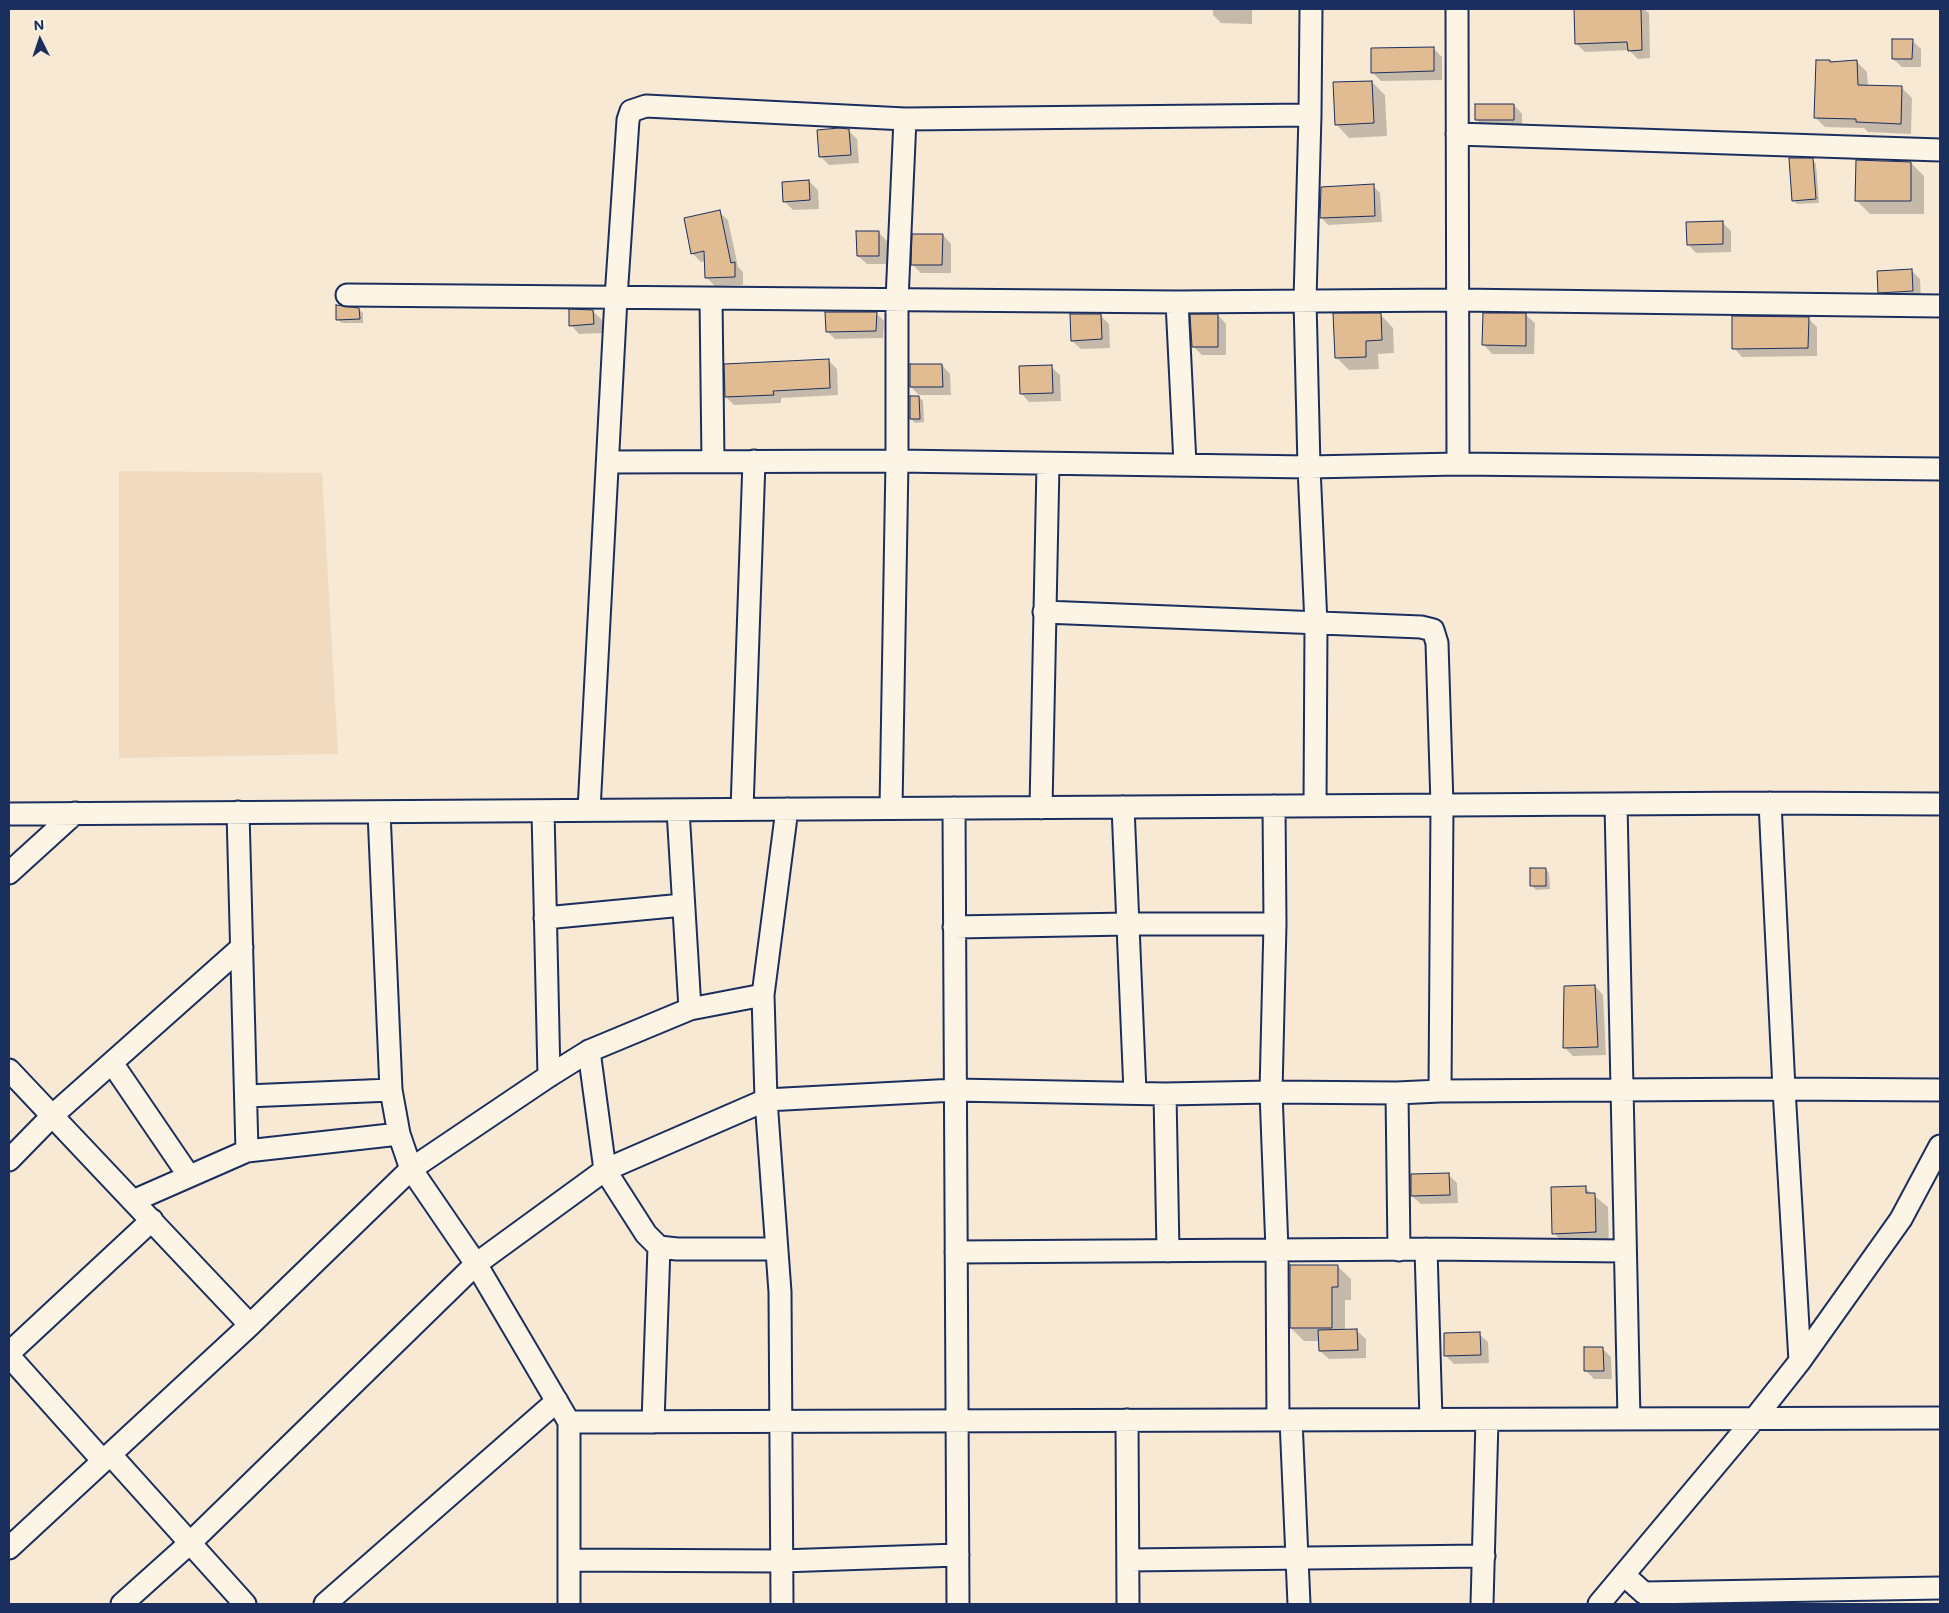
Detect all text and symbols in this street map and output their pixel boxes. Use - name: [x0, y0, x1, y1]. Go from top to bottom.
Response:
- north arrow: [15, 15, 65, 65]
- text: N: [33, 15, 45, 34]

